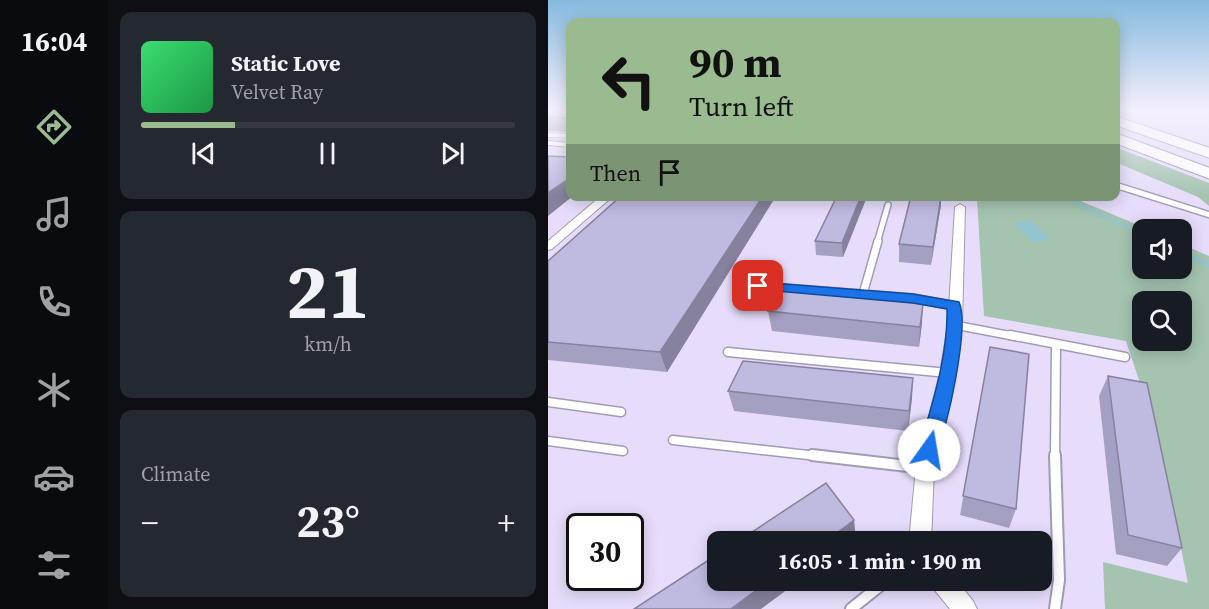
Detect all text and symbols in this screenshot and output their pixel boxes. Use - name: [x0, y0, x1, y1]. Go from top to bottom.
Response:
- text: 16:04: [21, 23, 87, 60]
- text: 90 m: [689, 33, 782, 91]
- icon: left: [590, 42, 668, 120]
- text: Static Love: [231, 48, 341, 78]
- text: Velvet Ray: [231, 78, 323, 106]
- text: Turn left: [689, 88, 793, 125]
- icon: directions: [33, 106, 75, 148]
- icon: previous: [187, 137, 220, 170]
- icon: pause: [311, 137, 344, 170]
- icon: next: [436, 137, 469, 170]
- icon: arrive: [653, 156, 686, 189]
- text: Then: [590, 158, 641, 188]
- icon: music: [33, 193, 75, 235]
- map controls: [1132, 219, 1192, 351]
- button: sound: [1132, 219, 1192, 279]
- text: 21: [286, 237, 370, 344]
- pin: [732, 260, 783, 311]
- icon: arrive: [741, 269, 774, 302]
- icon: phone: [33, 281, 75, 323]
- button: search: [1132, 291, 1192, 351]
- text: km/h: [304, 330, 352, 358]
- icon: climate: [33, 369, 75, 411]
- position arrow: [897, 418, 961, 482]
- icon: car: [33, 456, 75, 498]
- text: Climate: [141, 460, 210, 488]
- text: 23°: [296, 490, 360, 552]
- text: −: [141, 500, 159, 545]
- text: +: [497, 500, 515, 545]
- speed limit sign: 30: [566, 513, 644, 591]
- icon: filters: [33, 544, 75, 586]
- text: 16:05 · 1 min · 190 m: [778, 546, 981, 576]

